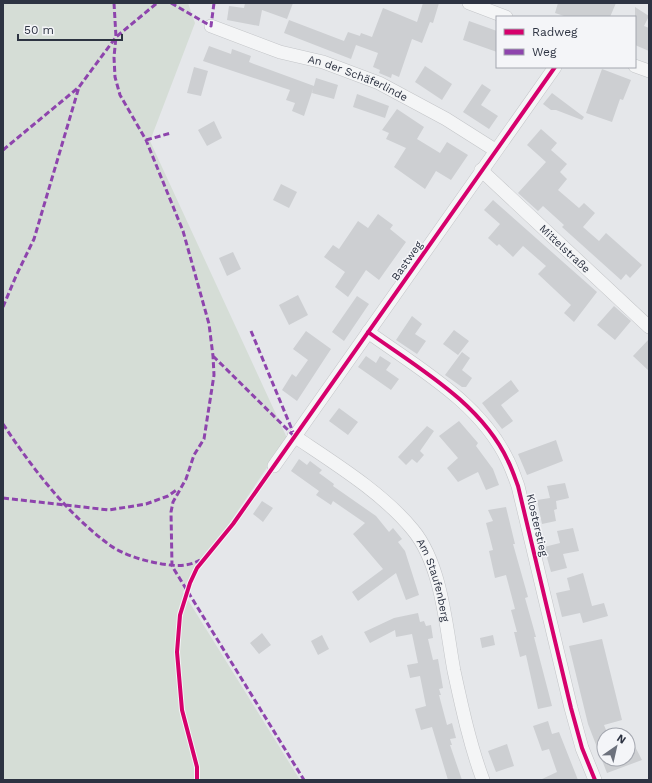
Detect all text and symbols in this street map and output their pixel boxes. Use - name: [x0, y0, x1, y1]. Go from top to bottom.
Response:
- scale bar: [18, 16, 122, 42]
- legend: [496, 16, 636, 68]
- text: 50 m: [24, 23, 54, 37]
- text: Radweg: [532, 25, 578, 39]
- text: Weg: [532, 45, 557, 59]
- street label: An der Schäferlinde: [307, 52, 410, 104]
- street label: Mittelstraße: [537, 222, 593, 275]
- street label: Bastweg: [389, 239, 425, 283]
- street label: Klosterstieg: [523, 492, 551, 558]
- street label: Am Staufenberg: [414, 536, 452, 623]
- north arrow: [596, 727, 636, 767]
- text: N: [614, 731, 628, 747]

